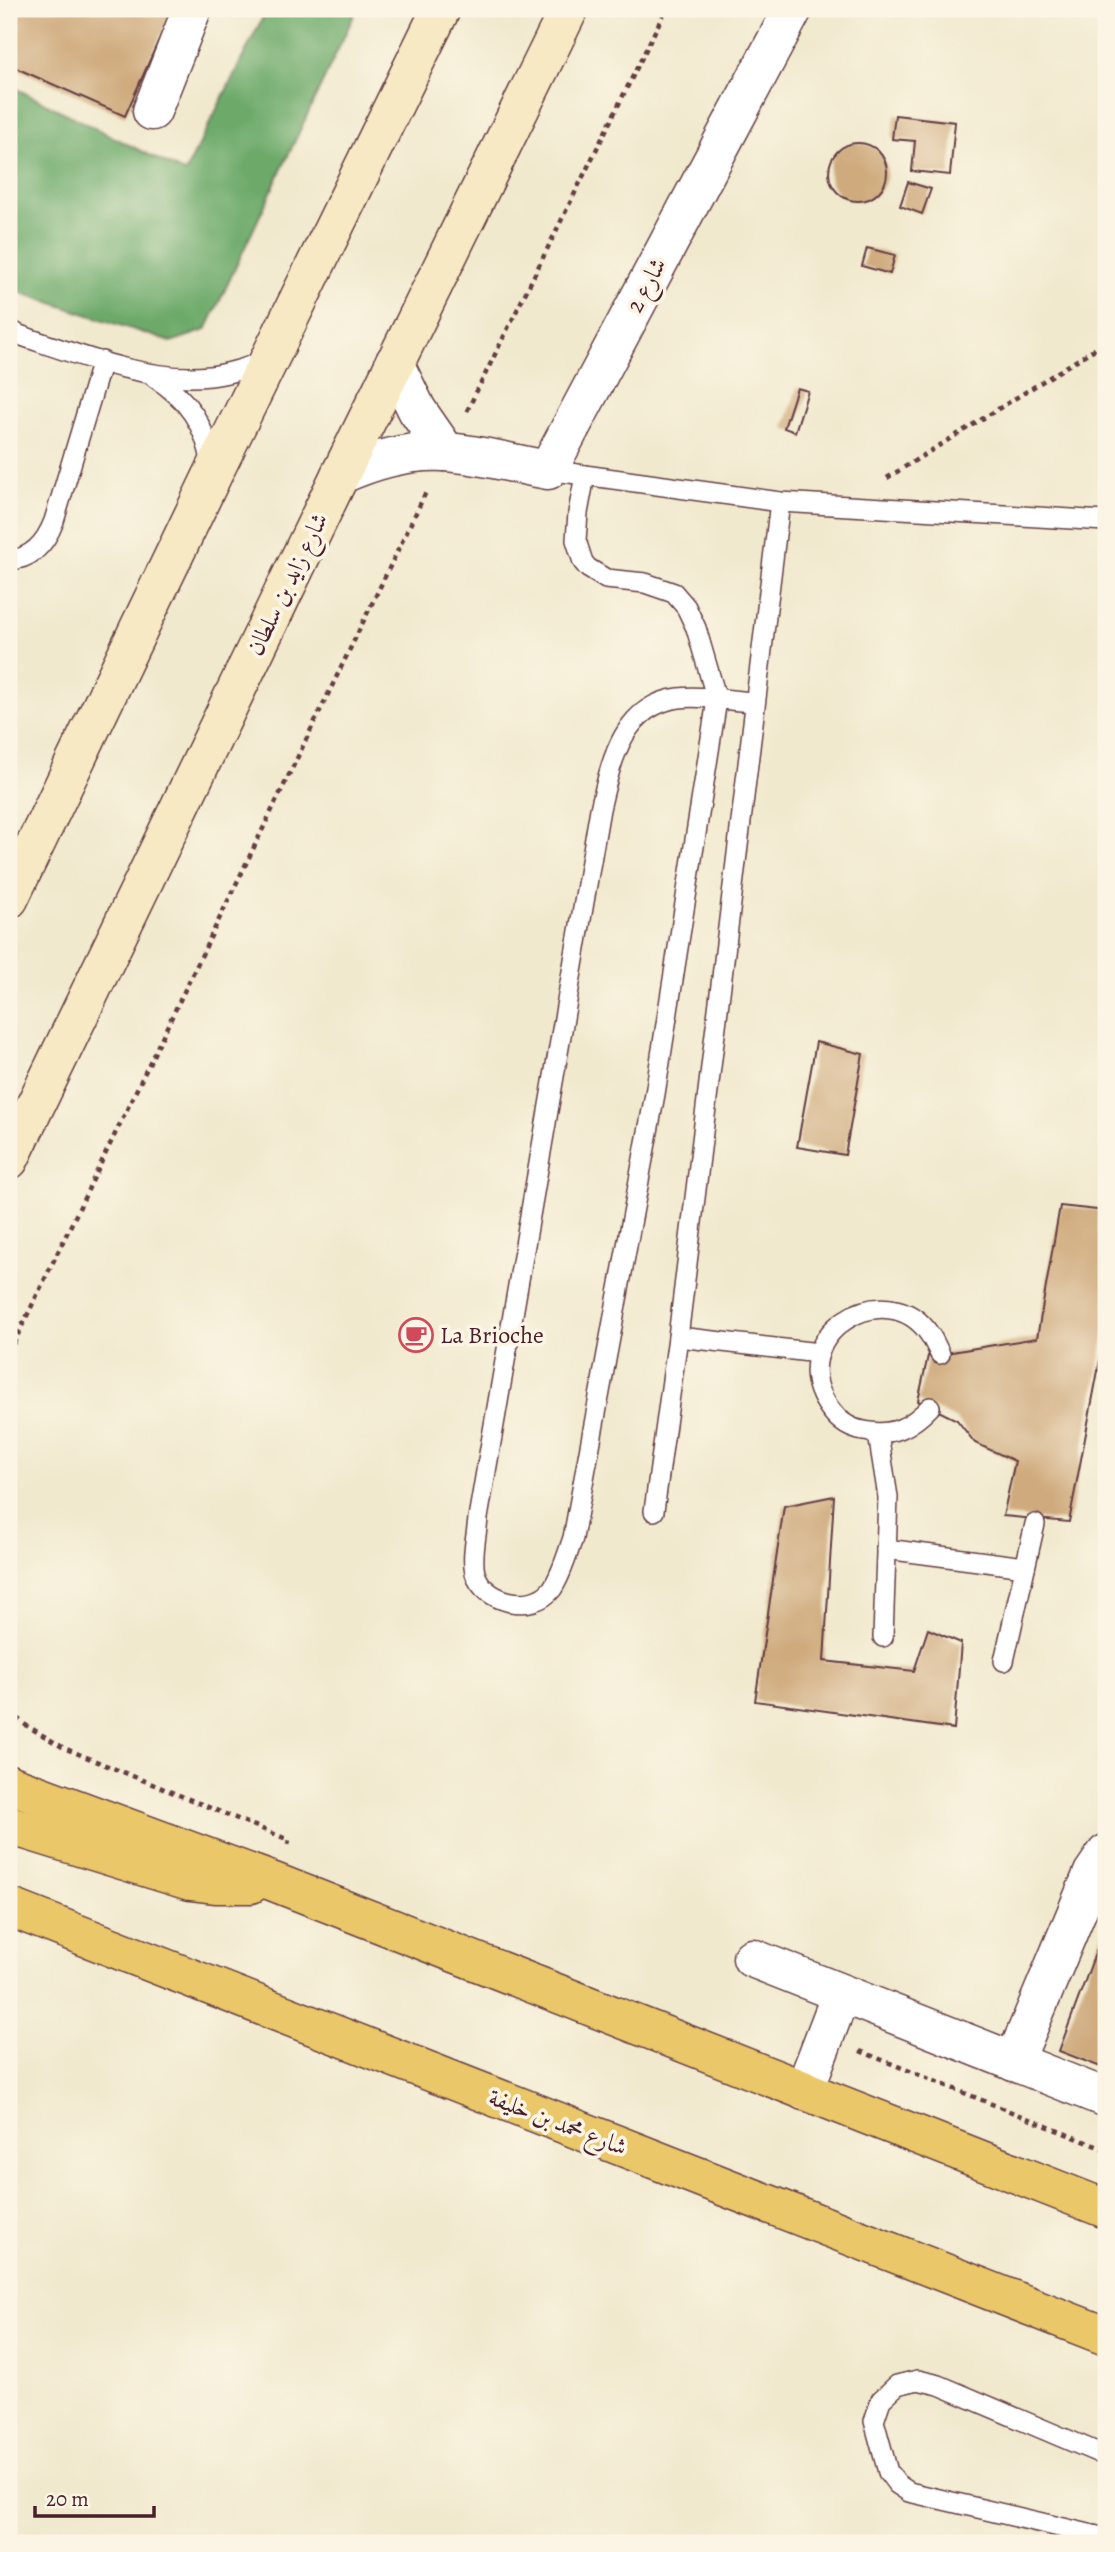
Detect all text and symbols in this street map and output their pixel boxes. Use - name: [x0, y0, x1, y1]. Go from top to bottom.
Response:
- street label: شارع 2: [618, 252, 677, 320]
- street label: شارع زايد بن سلطان: [239, 507, 339, 662]
- cafe icon: La Brioche: [397, 1316, 435, 1354]
- place label: La Brioche: [440, 1319, 544, 1351]
- street label: شارع محمد بن خليفة: [483, 2081, 632, 2167]
- scale bar: [35, 2475, 154, 2519]
- text: 20 m: [46, 2485, 89, 2513]

